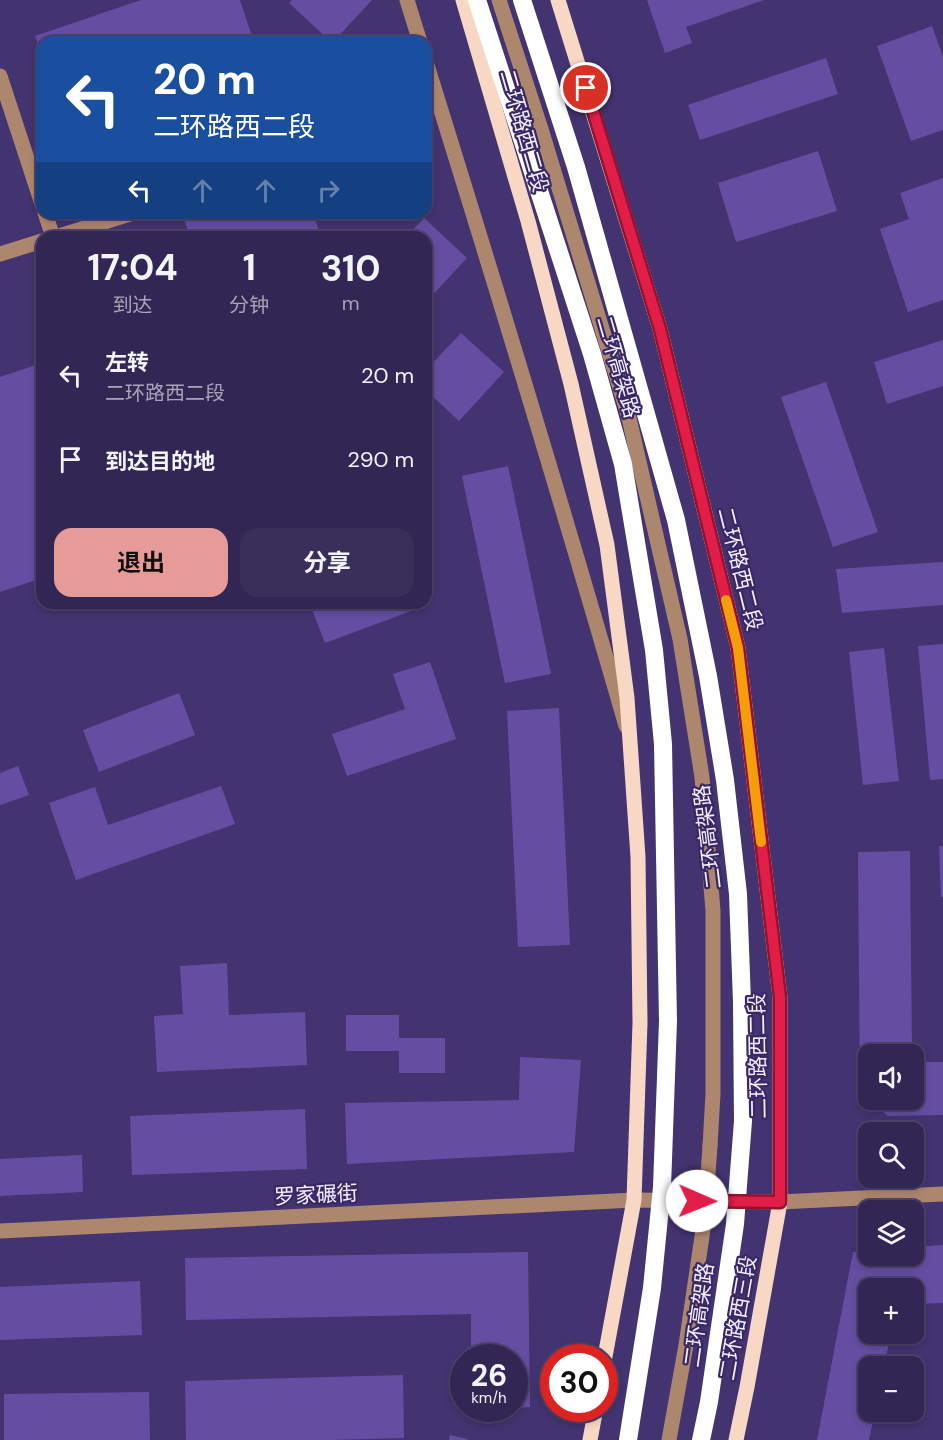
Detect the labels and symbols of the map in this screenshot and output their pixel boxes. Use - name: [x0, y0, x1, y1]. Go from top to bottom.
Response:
- pin: [560, 62, 611, 113]
- street label: 二环路西二段: [493, 67, 555, 195]
- street label: 二环高架路: [590, 313, 646, 421]
- street label: 二环路西二段: [711, 504, 769, 634]
- street label: 二环高架路: [688, 783, 728, 891]
- street label: 二环路西二段: [743, 993, 773, 1119]
- position arrow: [665, 1169, 729, 1233]
- street label: 罗家碾街: [273, 1179, 359, 1211]
- street label: 二环路西三段: [713, 1254, 763, 1382]
- street label: 二环高架路: [678, 1261, 720, 1369]
- speed limit sign: 30: [540, 1344, 618, 1422]

